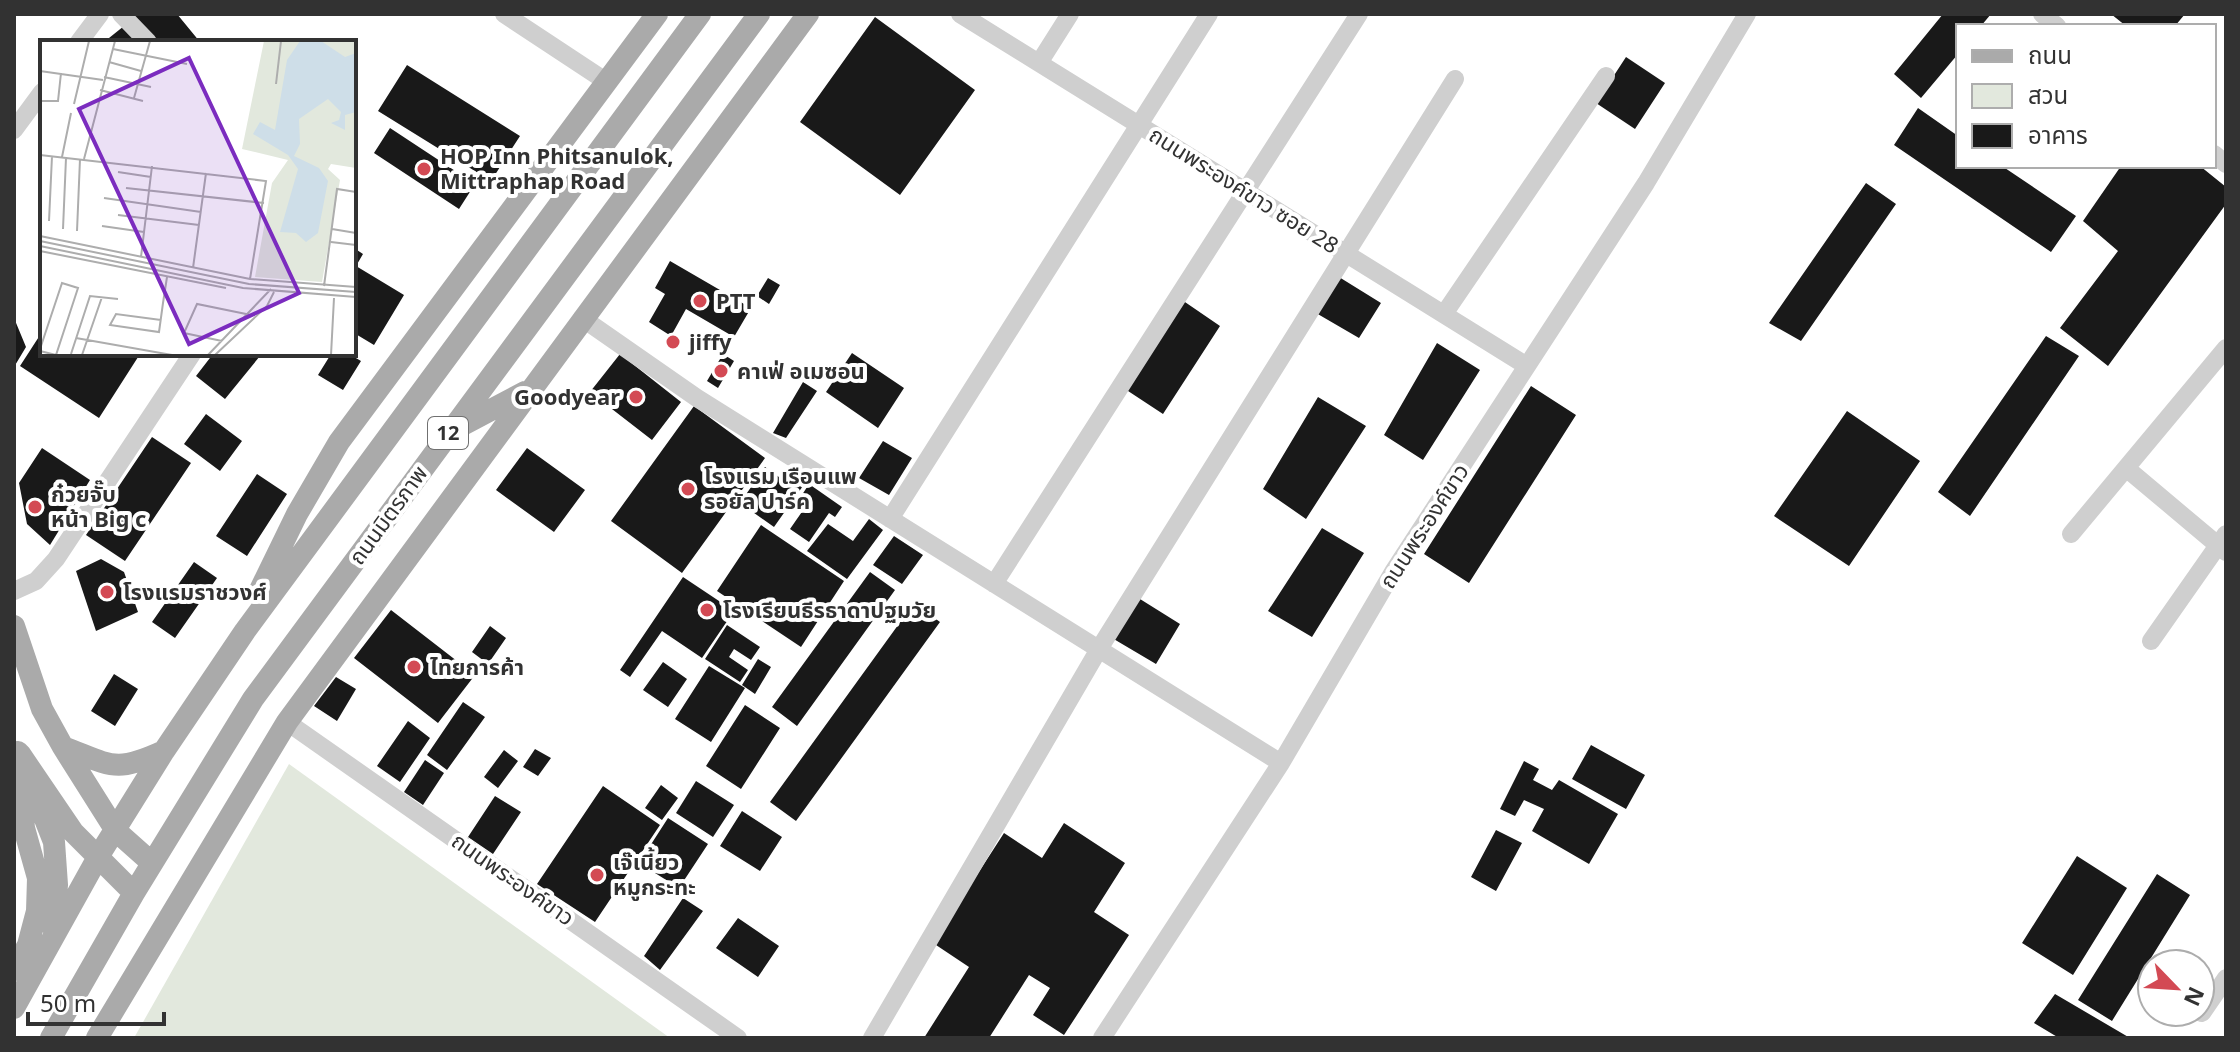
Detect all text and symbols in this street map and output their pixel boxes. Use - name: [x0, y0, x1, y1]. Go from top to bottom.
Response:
- legend: [1956, 24, 2216, 168]
- text: ถนน: [2028, 38, 2072, 71]
- inset map: [40, 40, 356, 356]
- text: สวน: [2028, 78, 2068, 111]
- text: อาคาร: [2028, 118, 2088, 151]
- street label: ถนนพระองค์ขาว ซอย 28: [1144, 119, 1345, 260]
- place label: HOP Inn Phitsanulok, Mittraphap Road: [440, 140, 674, 195]
- marker: HOP Inn Phitsanulok, Mittraphap Road: [415, 160, 433, 178]
- place label: PTT: [716, 285, 756, 315]
- marker: PTT: [691, 292, 709, 310]
- place label: jiffy: [687, 326, 732, 356]
- marker: jiffy: [664, 333, 682, 351]
- place label: คาเฟ่ อเมซอน: [737, 355, 865, 385]
- marker: คาเฟ่ อเมซอน: [712, 362, 730, 380]
- place label: Goodyear: [514, 381, 620, 411]
- marker: Goodyear: [627, 388, 645, 406]
- road number: 12: [428, 417, 468, 449]
- street label: ถนนพระองค์ขาว: [1372, 457, 1475, 594]
- street label: ถนนมิตรภาพ: [341, 459, 433, 570]
- place label: โรงแรม เรือนแพ รอยัล ปาร์ค: [704, 460, 857, 515]
- place label: ก๋วยจั๊บ หน้า Big c: [51, 478, 146, 533]
- marker: โรงแรม เรือนแพ รอยัล ปาร์ค: [679, 480, 697, 498]
- marker: ก๋วยจั๊บ หน้า Big c: [26, 498, 44, 516]
- place label: โรงแรมราชวงศ์: [123, 576, 267, 606]
- marker: โรงแรมราชวงศ์: [98, 583, 116, 601]
- place label: โรงเรียนธีรธาดาปฐมวัย: [723, 594, 936, 624]
- marker: โรงเรียนธีรธาดาปฐมวัย: [698, 601, 716, 619]
- place label: ไทยการค้า: [430, 651, 524, 681]
- marker: ไทยการค้า: [405, 658, 423, 676]
- street label: ถนนพระองค์ขาว: [446, 825, 581, 932]
- place label: เจ๊เนี้ยว หมูกระทะ: [613, 846, 696, 901]
- marker: เจ๊เนี้ยว หมูกระทะ: [588, 866, 606, 884]
- north arrow: [2136, 948, 2216, 1028]
- scale bar: [28, 976, 164, 1026]
- text: N: [2178, 982, 2212, 1011]
- text: 50 m: [40, 986, 96, 1019]

